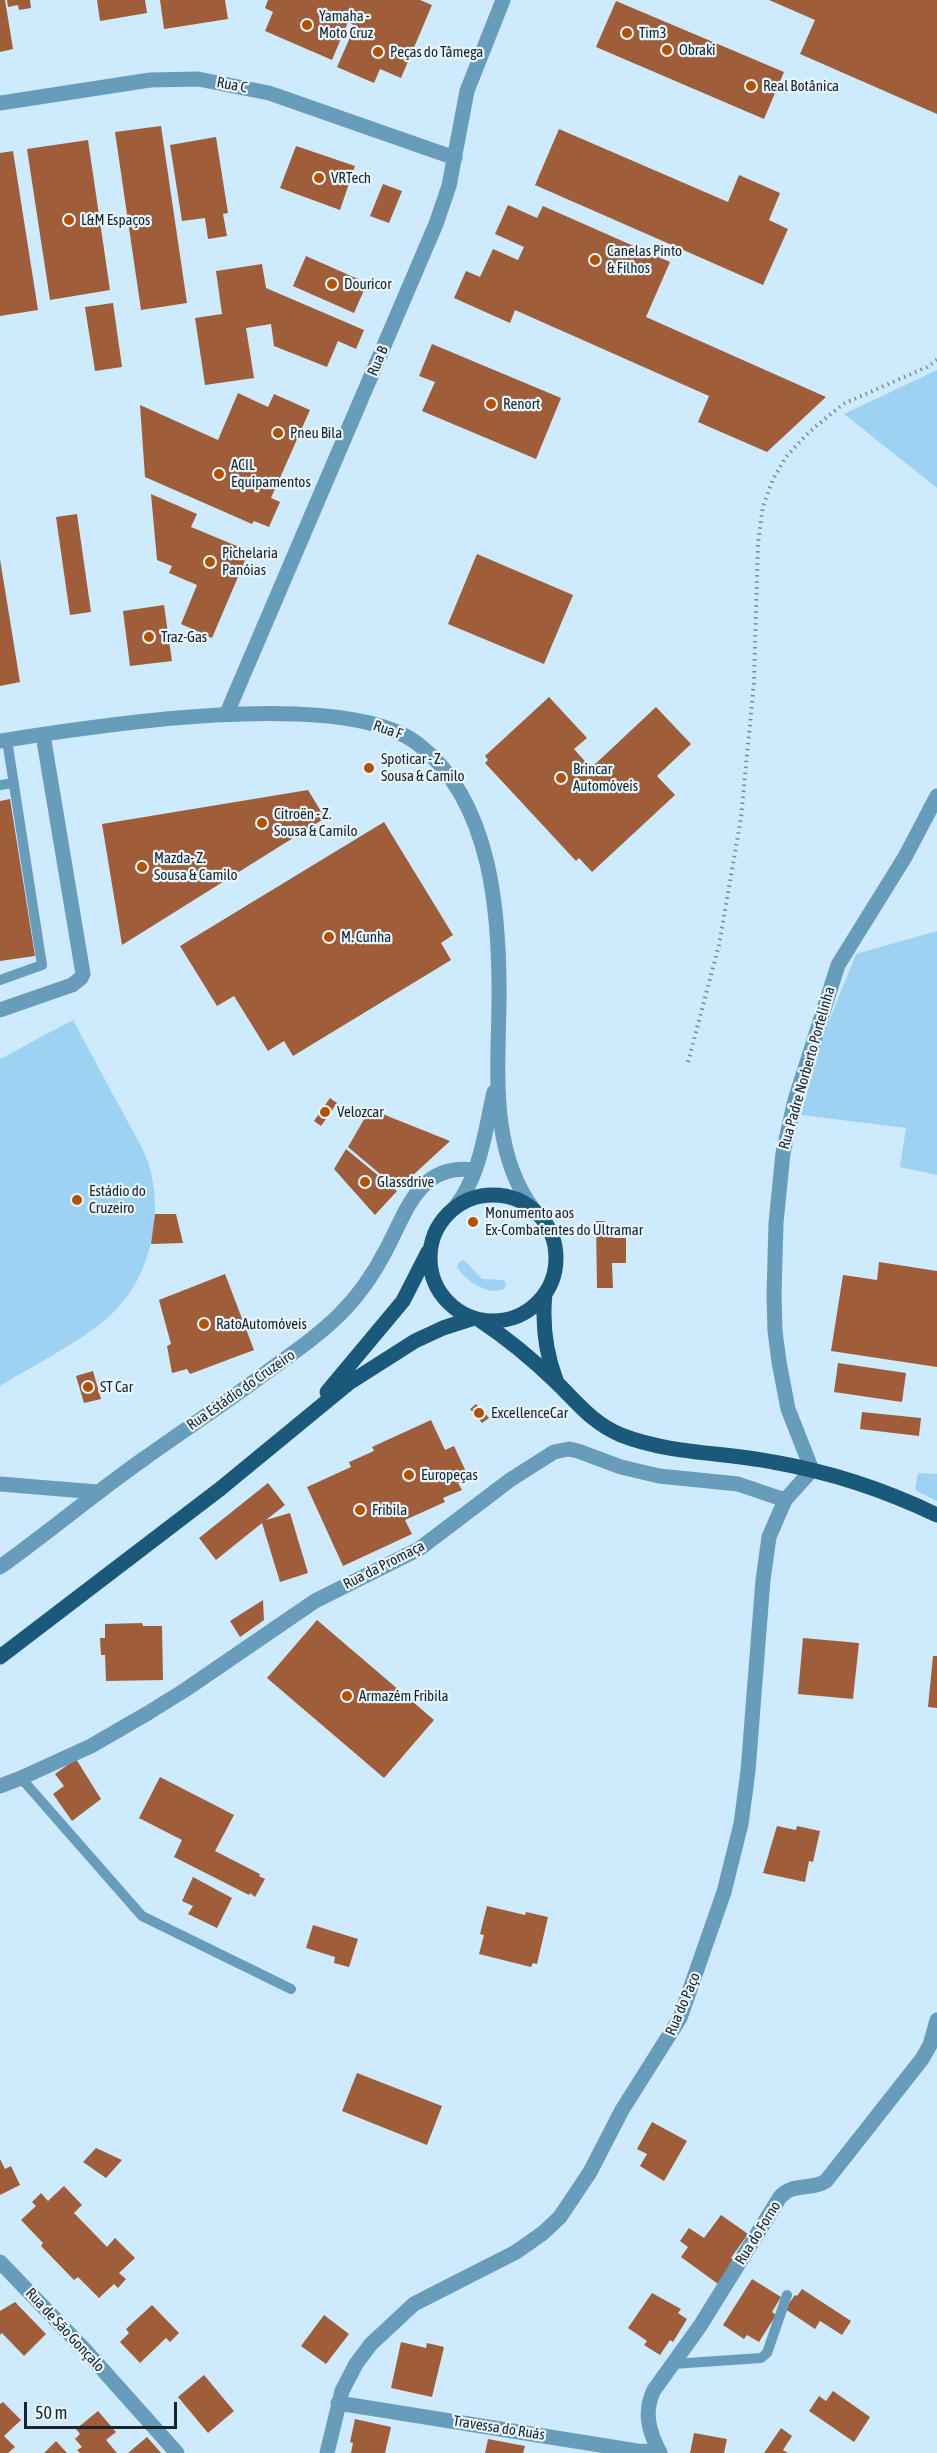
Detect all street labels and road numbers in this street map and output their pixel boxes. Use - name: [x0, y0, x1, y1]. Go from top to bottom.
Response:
- street label: Rua C: [215, 73, 249, 97]
- street label: Rua B: [364, 343, 392, 379]
- street label: Rua F: [371, 717, 405, 743]
- street label: Rua Padre Norberto Portelinha: [775, 985, 839, 1151]
- street label: Rua Estádio do Cruzeiro: [183, 1346, 299, 1434]
- street label: Rua da Promaça: [340, 1537, 428, 1593]
- street label: Rua do Paço: [662, 1970, 704, 2038]
- street label: Rua do Forno: [731, 2198, 785, 2268]
- street label: Rua de São Gonçalo: [22, 2284, 108, 2376]
- street label: Travessa do Ruás: [452, 2412, 546, 2444]

